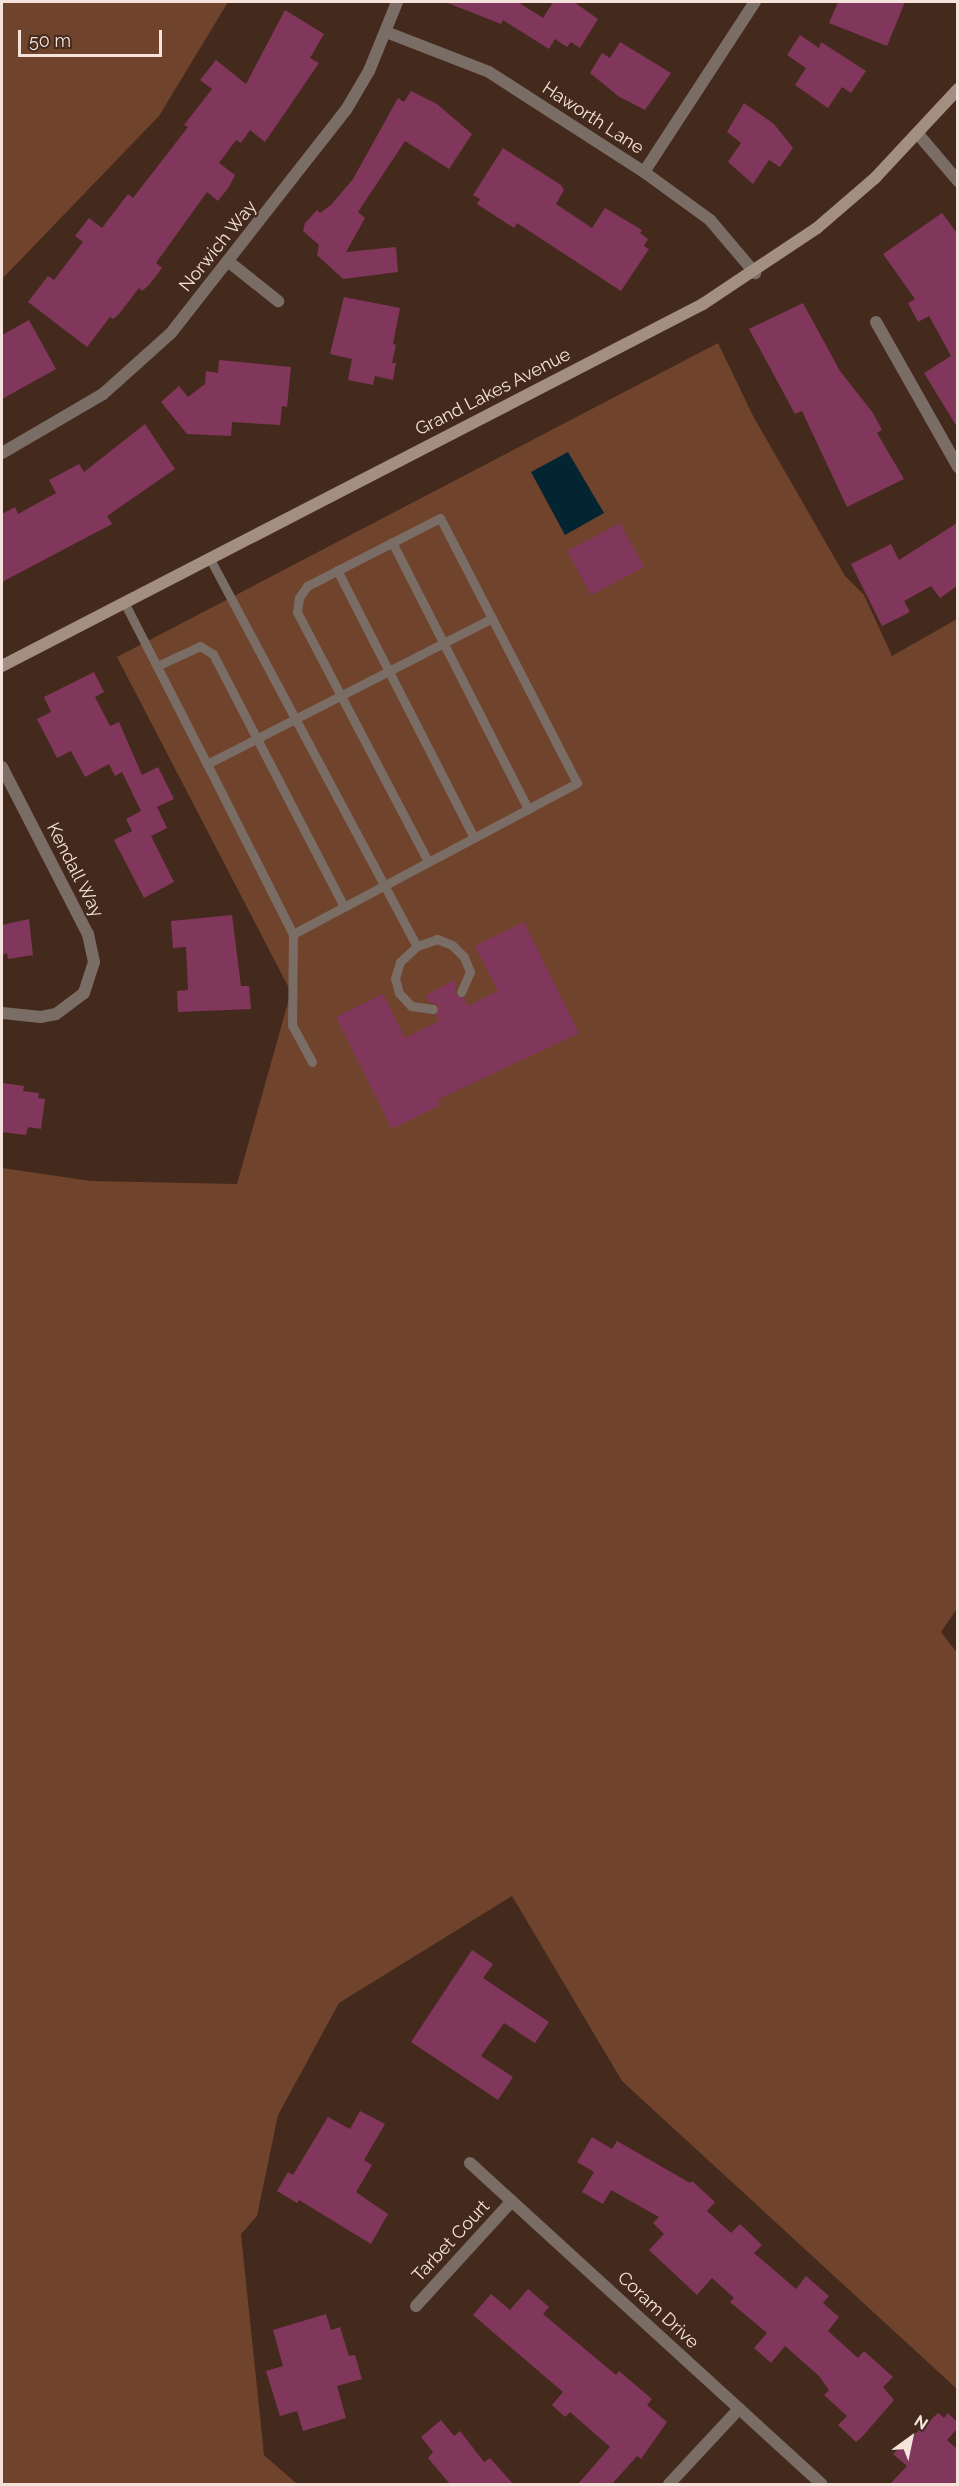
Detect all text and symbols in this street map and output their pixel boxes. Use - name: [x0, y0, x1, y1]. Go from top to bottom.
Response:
- scale bar: [21, 18, 165, 56]
- text: 50 m: [29, 30, 71, 51]
- street label: Haworth Lane: [538, 77, 648, 159]
- street label: Norwich Way: [175, 196, 261, 296]
- street label: Grand Lakes Avenue: [412, 343, 574, 441]
- street label: Kendall Way: [42, 818, 108, 922]
- street label: Tarbet Court: [408, 2196, 494, 2286]
- street label: Coram Drive: [613, 2267, 703, 2353]
- north arrow: [881, 2408, 941, 2468]
- text: N: [911, 2411, 931, 2434]

